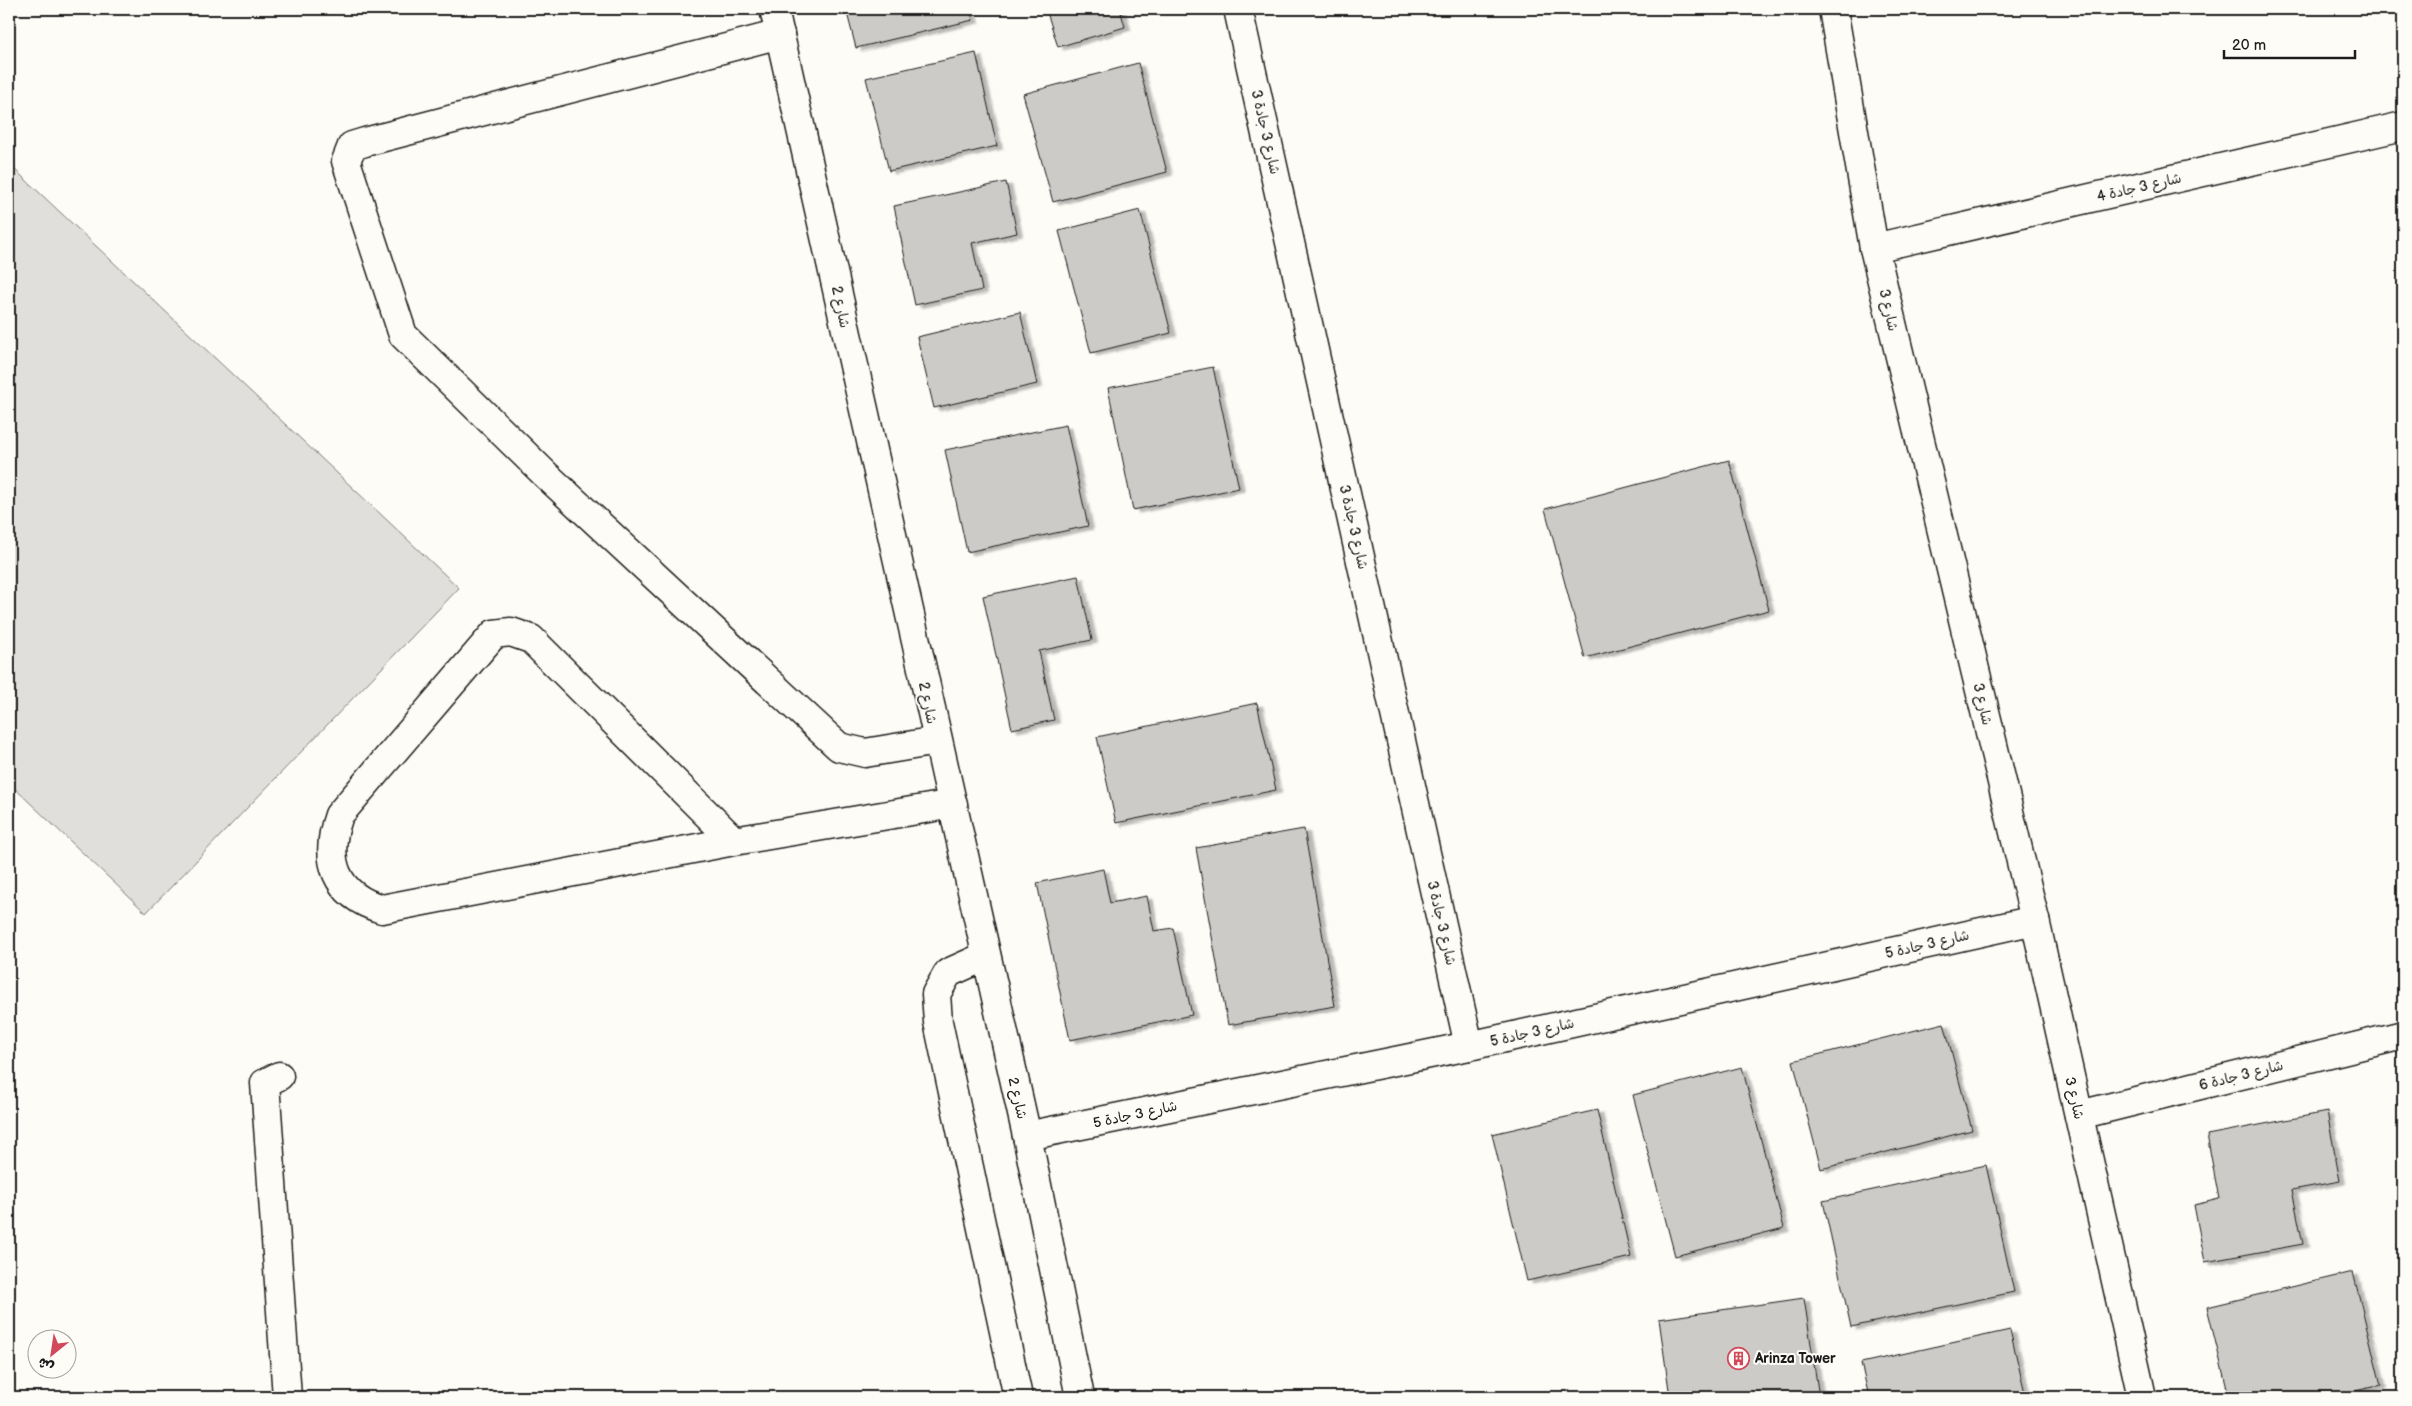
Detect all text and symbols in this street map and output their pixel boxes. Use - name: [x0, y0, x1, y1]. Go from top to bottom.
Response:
- scale bar: [2224, 28, 2356, 60]
- text: 20 m: [2232, 36, 2266, 55]
- street label: شارع 3 جادة 3: [1247, 88, 1283, 176]
- street label: شارع 3 جادة 4: [2095, 170, 2183, 206]
- street label: شارع 2: [827, 285, 853, 330]
- street label: شارع 3: [1874, 287, 1902, 333]
- street label: شارع 3 جادة 3: [1335, 483, 1371, 571]
- street label: شارع 2: [914, 681, 940, 726]
- street label: شارع 3: [1968, 681, 1996, 727]
- street label: شارع 3 جادة 3: [1423, 879, 1459, 967]
- street label: شارع 3 جادة 5: [1884, 927, 1971, 963]
- street label: شارع 3 جادة 5: [1489, 1015, 1576, 1051]
- street label: شارع 3 جادة 6: [2197, 1057, 2285, 1095]
- street label: شارع 3: [2060, 1075, 2088, 1121]
- street label: شارع 2: [1003, 1076, 1031, 1121]
- street label: شارع 3 جادة 5: [1092, 1097, 1179, 1133]
- north arrow: [28, 1328, 78, 1378]
- building icon: Arinza Tower: [1727, 1346, 1751, 1370]
- place label: Arinza Tower: [1754, 1350, 1836, 1367]
- text: ش: [35, 1354, 57, 1376]

